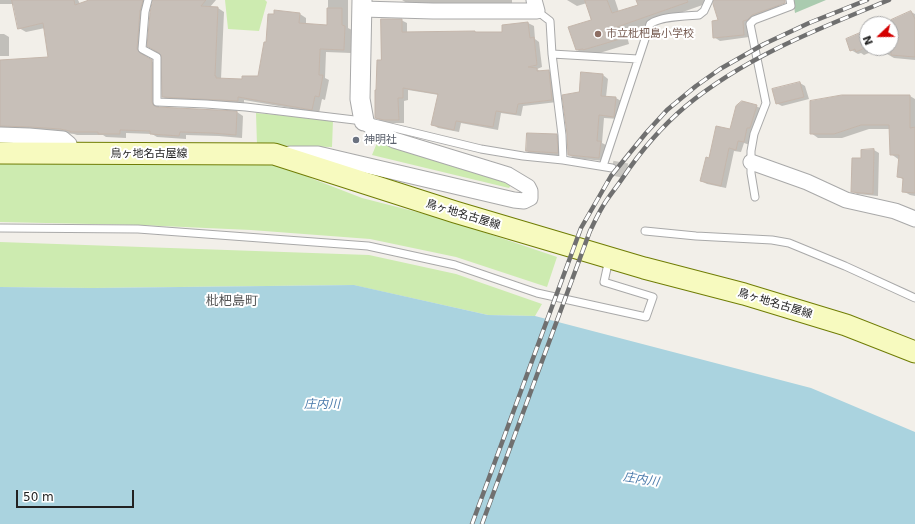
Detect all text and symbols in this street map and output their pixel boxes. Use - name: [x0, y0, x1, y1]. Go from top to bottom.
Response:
- north arrow: [859, 16, 899, 56]
- place label: 市立枇杷島小学校: [606, 27, 694, 41]
- marker: 市立枇杷島小学校: [593, 29, 603, 39]
- text: N: [861, 34, 876, 47]
- place label: 神明社: [364, 133, 397, 147]
- marker: 神明社: [351, 135, 361, 145]
- street label: 鳥ヶ地名古屋線: [111, 147, 187, 161]
- street label: 鳥ヶ地名古屋線: [424, 197, 502, 233]
- street label: 鳥ヶ地名古屋線: [736, 286, 814, 322]
- district label: 枇杷島町: [206, 294, 258, 310]
- water label: 庄内川: [304, 398, 340, 412]
- water label: 庄内川: [622, 470, 660, 490]
- scale bar: [18, 482, 136, 508]
- text: 50 m: [23, 490, 54, 504]

